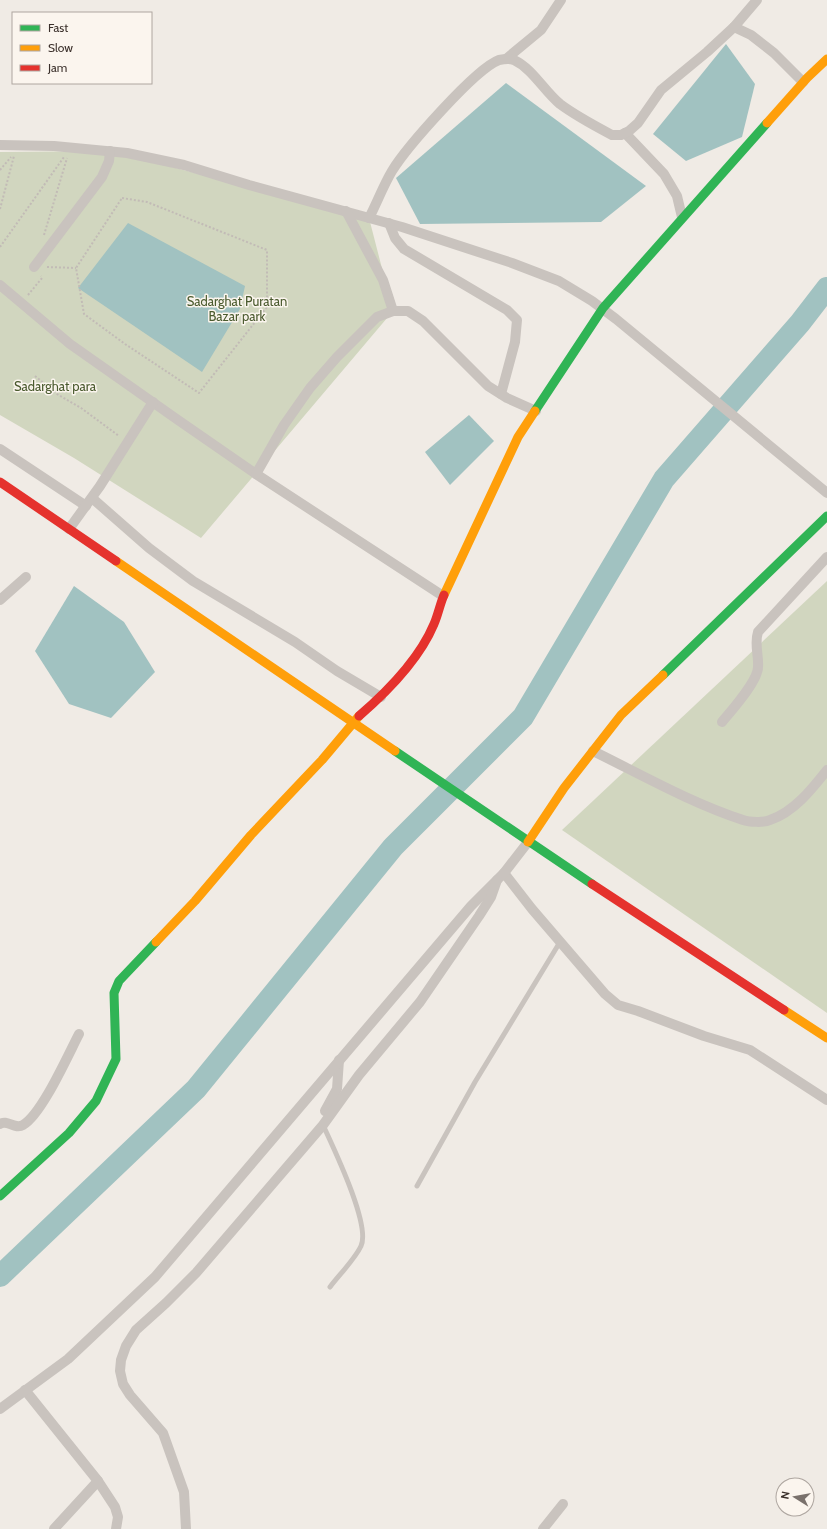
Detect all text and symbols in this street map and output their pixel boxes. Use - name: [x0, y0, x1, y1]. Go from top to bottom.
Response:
- legend: [12, 12, 152, 84]
- text: Fast: [48, 20, 68, 35]
- text: Slow: [48, 40, 73, 55]
- text: Jam: [47, 60, 67, 75]
- park label: Sadarghat Puratan Bazar park: [187, 293, 287, 324]
- park label: Sadarghat para: [14, 378, 97, 394]
- north arrow: [775, 1477, 815, 1517]
- text: N: [778, 1490, 793, 1500]

